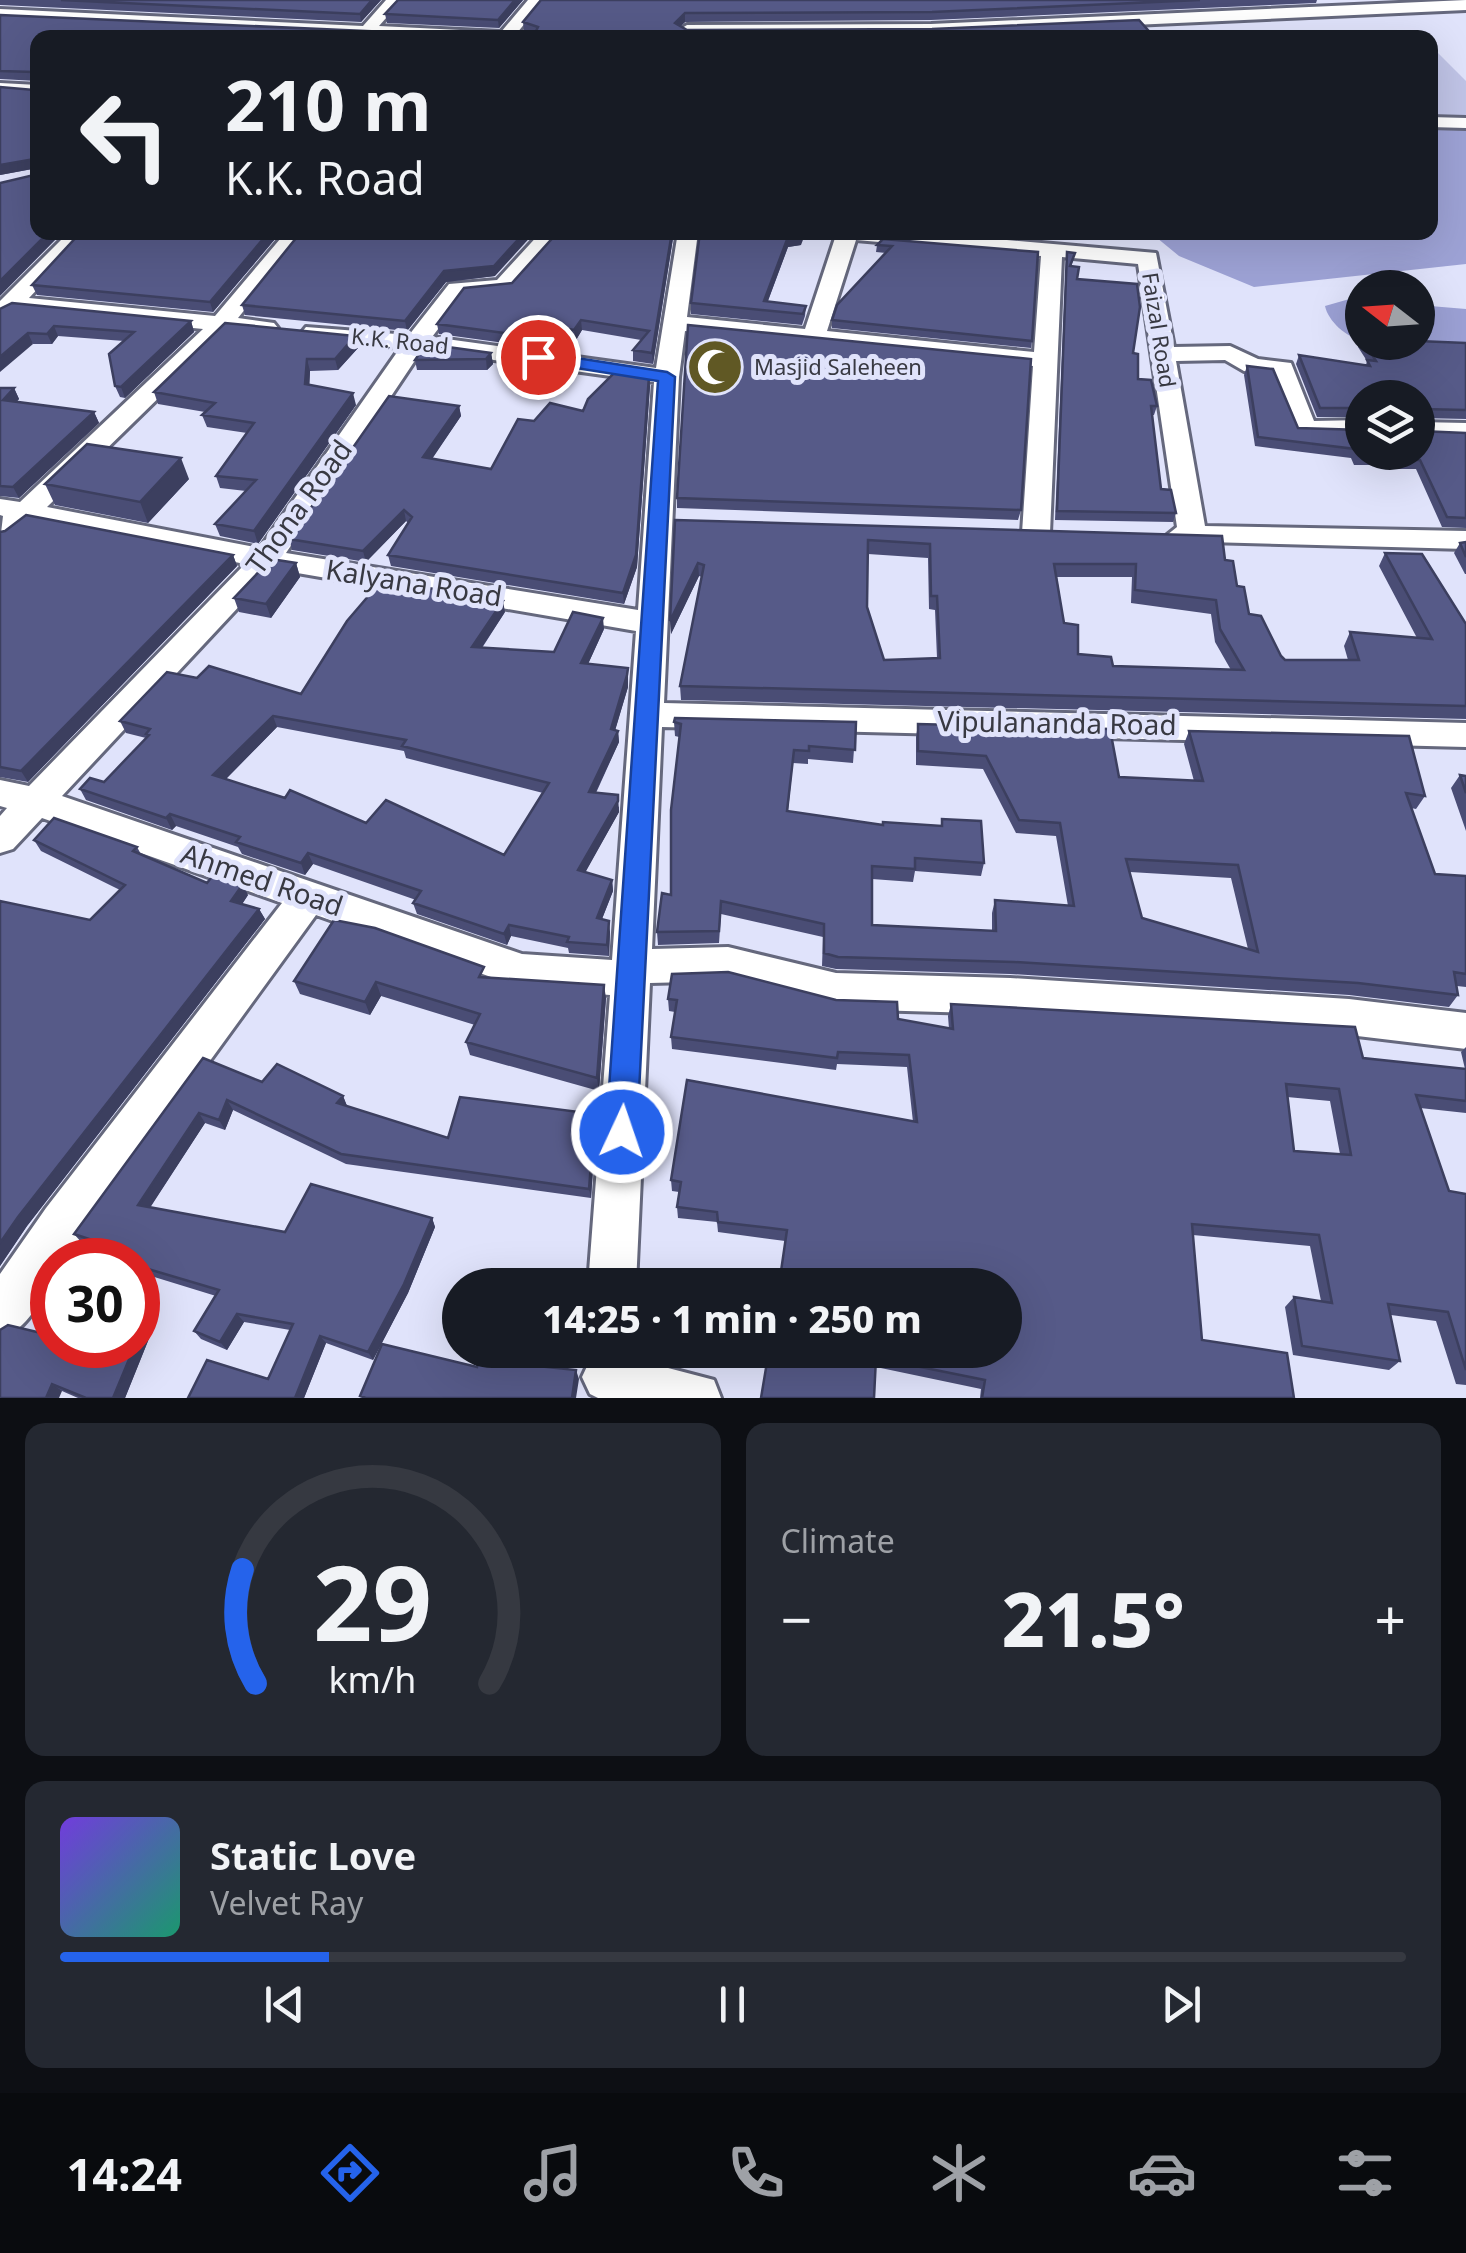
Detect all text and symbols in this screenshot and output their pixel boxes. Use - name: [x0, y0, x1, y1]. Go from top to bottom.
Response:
- text: 210 m: [225, 56, 432, 152]
- icon: left: [60, 70, 190, 200]
- text: K.K. Road: [225, 147, 425, 208]
- street label: Faizal Road: [1136, 270, 1184, 390]
- north arrow: [1345, 270, 1435, 360]
- map controls: [1345, 270, 1435, 470]
- pin: [496, 315, 581, 400]
- street label: K.K. Road: [350, 320, 450, 360]
- icon: arrive: [511, 330, 566, 385]
- mosque icon: Masjid Saleheen: [685, 337, 745, 397]
- place label: Masjid Saleheen: [754, 351, 922, 381]
- button: layers: [1345, 380, 1435, 470]
- street label: Thona Road: [237, 432, 360, 581]
- street label: Kalyana Road: [323, 549, 505, 615]
- street label: Vipulananda Road: [937, 701, 1177, 743]
- street label: Ahmed Road: [176, 834, 348, 925]
- position arrow: [570, 1080, 674, 1184]
- speed limit sign: 30: [30, 1238, 160, 1368]
- text: 14:25 · 1 min · 250 m: [542, 1292, 922, 1344]
- text: Climate: [781, 1519, 895, 1562]
- text: 29: [313, 1530, 432, 1671]
- text: 21.5°: [1002, 1567, 1185, 1669]
- text: −: [781, 1581, 812, 1656]
- text: +: [1375, 1581, 1406, 1656]
- text: km/h: [329, 1655, 417, 1703]
- text: Static Love: [210, 1829, 416, 1881]
- text: Velvet Ray: [210, 1881, 363, 1924]
- icon: previous: [257, 1977, 312, 2032]
- icon: pause: [705, 1977, 760, 2032]
- icon: next: [1154, 1977, 1209, 2032]
- icon: directions: [315, 2138, 385, 2208]
- icon: music: [518, 2138, 588, 2208]
- icon: phone: [721, 2138, 791, 2208]
- icon: climate: [924, 2138, 994, 2208]
- icon: car: [1127, 2138, 1197, 2208]
- icon: filters: [1330, 2138, 1400, 2208]
- text: 14:24: [66, 2143, 182, 2204]

